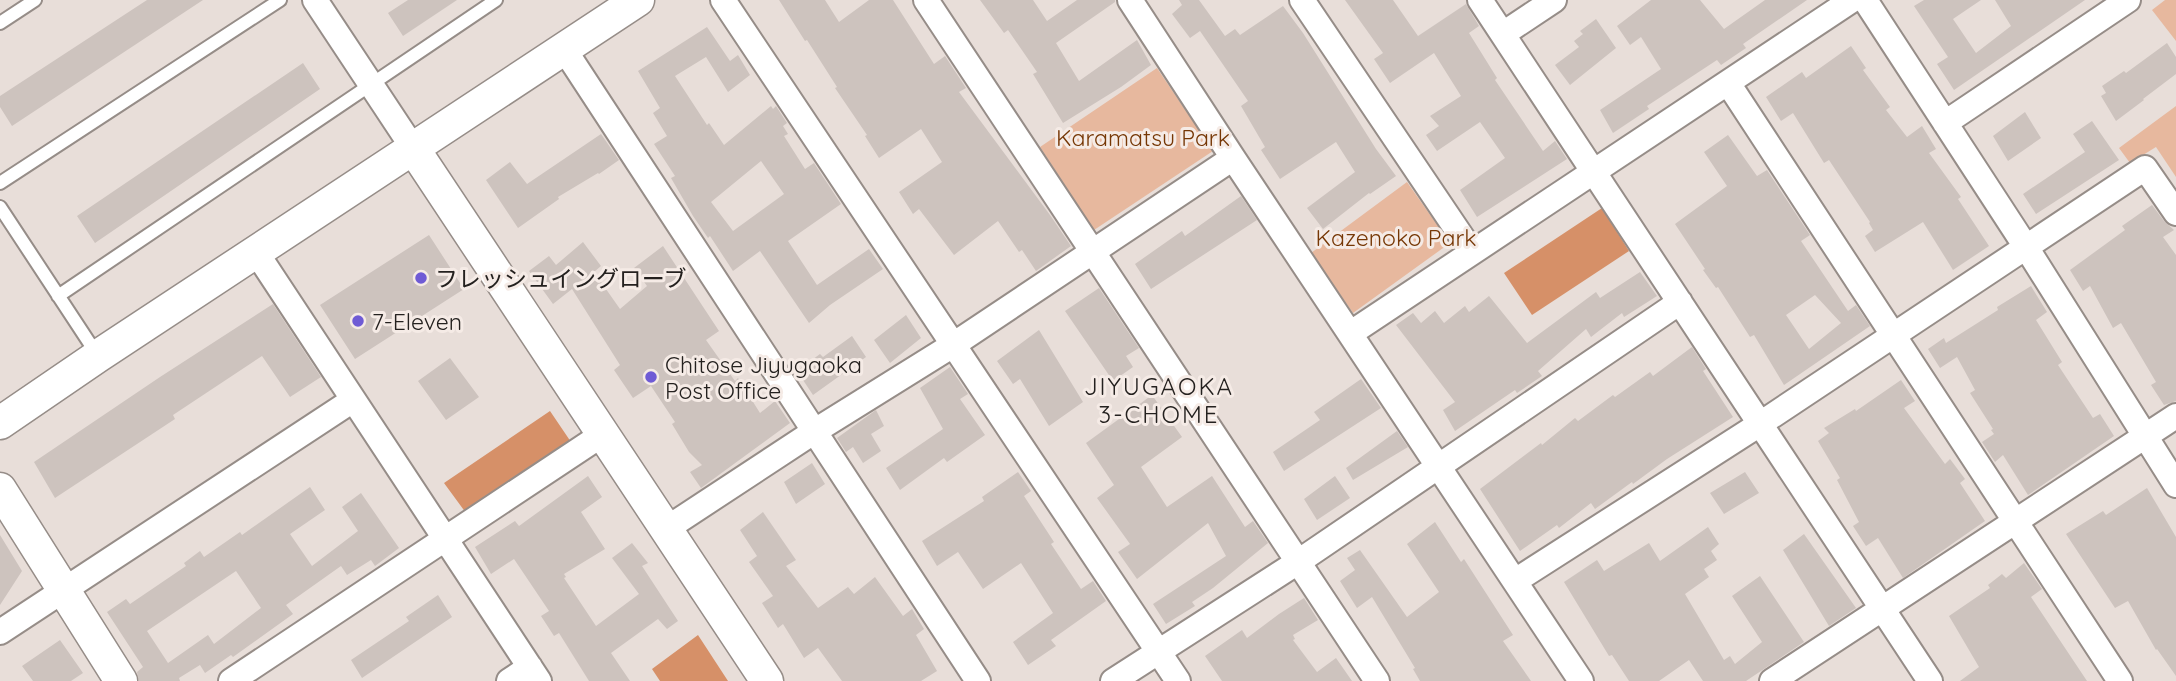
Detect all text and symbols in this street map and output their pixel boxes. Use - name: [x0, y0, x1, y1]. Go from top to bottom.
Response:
- park label: Karamatsu Park: [1056, 123, 1230, 152]
- park label: Kazenoko Park: [1315, 223, 1477, 252]
- place label: フレッシュイングローブ: [435, 264, 687, 293]
- marker: フレッシュイングローブ: [413, 270, 429, 286]
- place label: 7-Eleven: [372, 307, 462, 336]
- marker: 7-Eleven: [350, 313, 366, 329]
- place label: Chitose Jiyugaoka Post Office: [665, 350, 862, 405]
- marker: Chitose Jiyugaoka Post Office: [643, 369, 659, 385]
- district label: JIYUGAOKA 3-CHOME: [1084, 371, 1234, 429]

